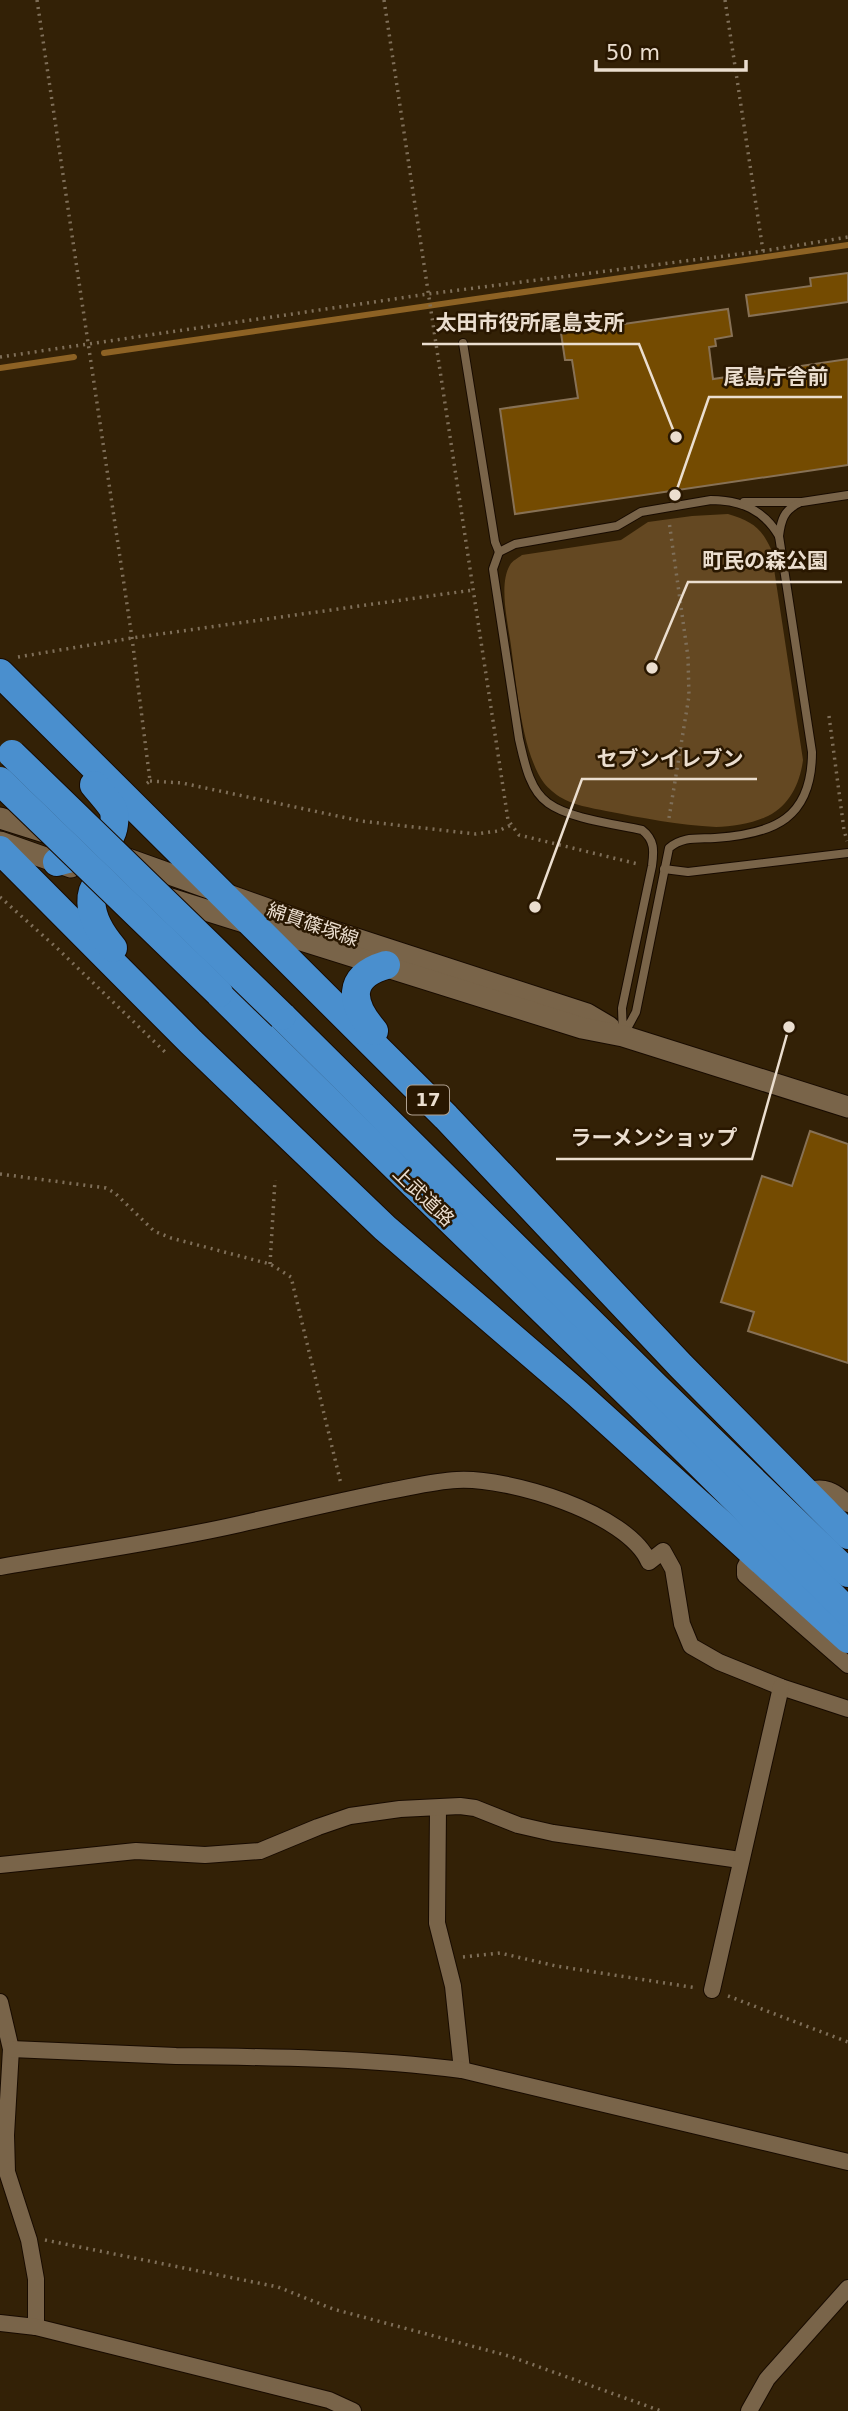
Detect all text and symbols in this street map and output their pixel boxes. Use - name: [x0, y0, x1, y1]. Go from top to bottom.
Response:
- scale bar: [596, 28, 746, 72]
- text: 50 m: [606, 41, 660, 65]
- callout: 太田市役所尾島支所: [422, 302, 639, 344]
- text: 太田市役所尾島支所: [436, 311, 625, 335]
- callout: 尾島庁舎前: [709, 355, 842, 397]
- text: 尾島庁舎前: [724, 365, 829, 389]
- callout: 町民の森公園: [688, 540, 842, 582]
- text: 町民の森公園: [702, 549, 828, 573]
- callout: セブンイレブン: [582, 737, 757, 779]
- text: セブンイレブン: [597, 747, 744, 771]
- street label: 綿貫篠塚線: [264, 898, 362, 950]
- road number: 17: [407, 1086, 449, 1114]
- callout: ラーメンショップ: [556, 1117, 752, 1159]
- text: ラーメンショップ: [570, 1126, 738, 1150]
- street label: 上武道路: [389, 1162, 459, 1230]

